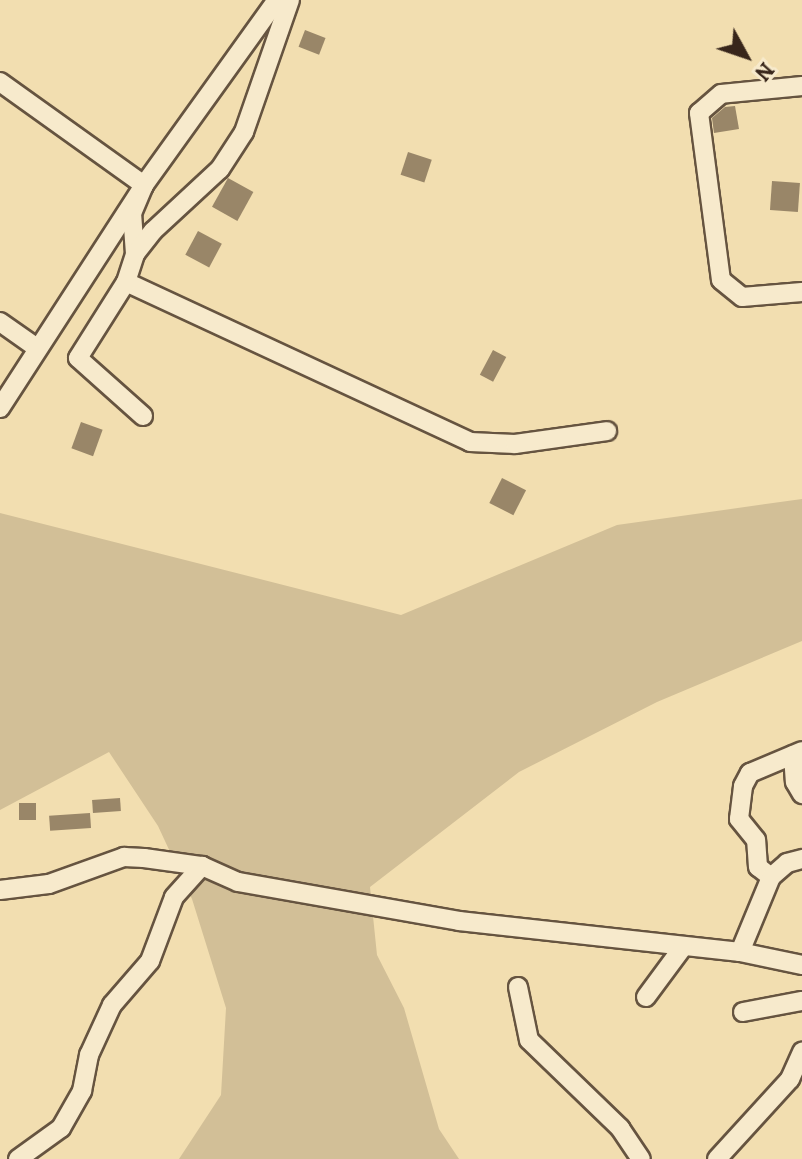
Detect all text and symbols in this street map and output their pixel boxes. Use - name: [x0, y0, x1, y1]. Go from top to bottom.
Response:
- north arrow: [706, 16, 786, 96]
- text: N: [748, 56, 781, 87]

